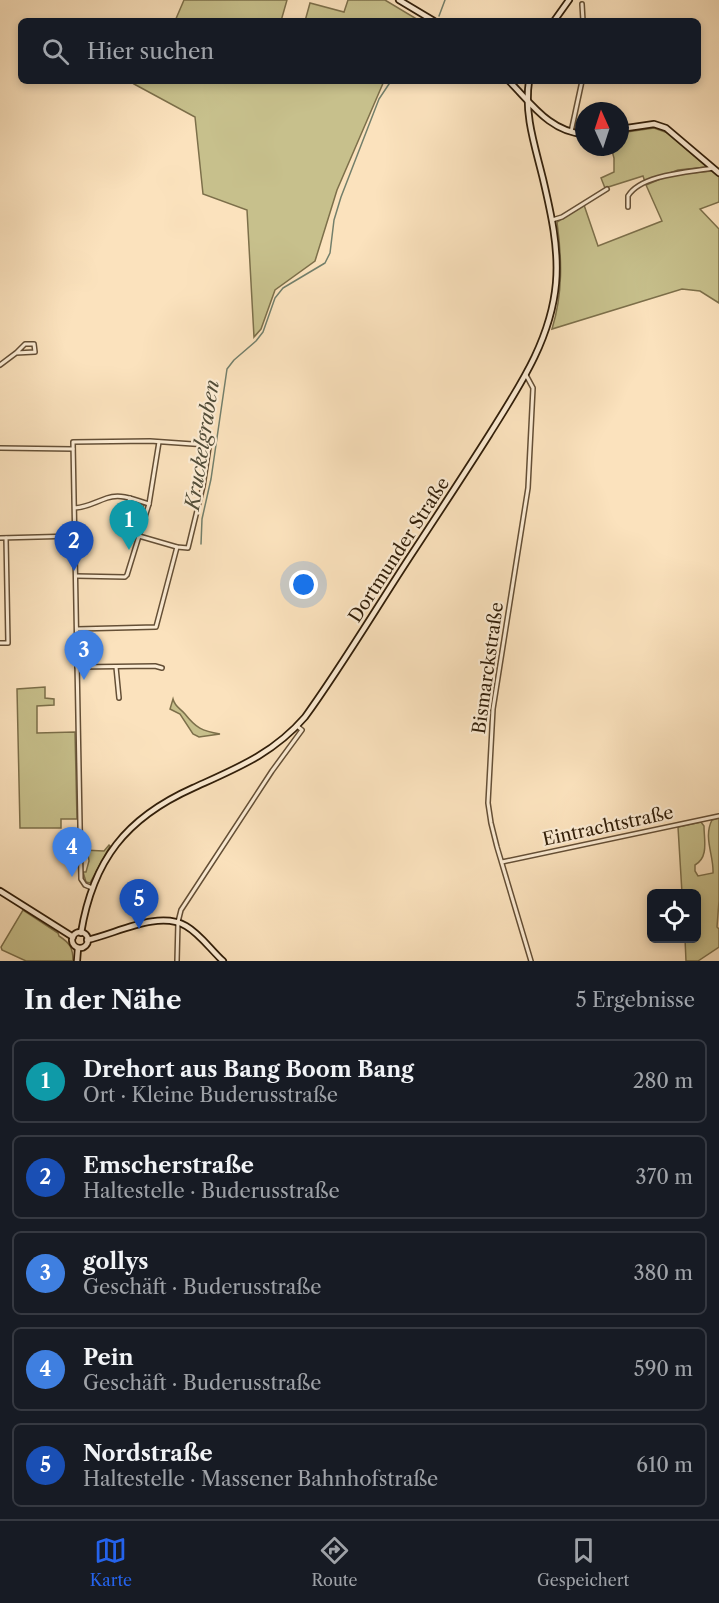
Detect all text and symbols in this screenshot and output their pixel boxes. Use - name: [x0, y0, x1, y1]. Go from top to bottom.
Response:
- search box: [18, 18, 701, 84]
- icon: search: [39, 35, 72, 68]
- text: Hier suchen: [87, 38, 214, 65]
- north arrow: [575, 102, 629, 156]
- water label: Kruckelgraben: [180, 378, 224, 514]
- street label: Dortmunder Straße: [344, 473, 454, 627]
- pin: 1: [110, 500, 148, 550]
- pin: 2: [54, 522, 94, 571]
- your location: [289, 570, 318, 599]
- street label: Bismarckstraße: [468, 601, 508, 735]
- pin: 3: [64, 630, 104, 680]
- street label: Eintrachtstraße: [541, 801, 675, 851]
- pin: 4: [52, 828, 92, 877]
- pin: 5: [120, 880, 158, 929]
- map controls: [647, 889, 701, 943]
- button: locate: [647, 889, 701, 943]
- text: In der Nähe: [24, 984, 181, 1016]
- text: 5 Ergebnisse: [576, 988, 695, 1012]
- text: Drehort aus Bang Boom Bang: [83, 1056, 414, 1083]
- text: 1: [41, 1069, 50, 1093]
- text: 280 m: [633, 1069, 693, 1093]
- text: Ort · Kleine Buderusstraße: [83, 1083, 338, 1107]
- text: Emscherstraße: [83, 1152, 254, 1179]
- text: 2: [40, 1165, 51, 1189]
- text: 370 m: [636, 1165, 693, 1189]
- text: Haltestelle · Buderusstraße: [83, 1179, 340, 1203]
- text: gollys: [83, 1248, 148, 1275]
- text: 3: [40, 1261, 51, 1285]
- text: 380 m: [634, 1261, 693, 1285]
- text: Geschäft · Buderusstraße: [83, 1275, 321, 1299]
- text: Pein: [83, 1344, 134, 1371]
- text: 4: [40, 1357, 51, 1381]
- text: 590 m: [634, 1357, 693, 1381]
- text: Geschäft · Buderusstraße: [83, 1371, 321, 1395]
- text: Nordstraße: [83, 1440, 213, 1467]
- text: 5: [40, 1453, 51, 1477]
- text: 610 m: [636, 1453, 693, 1477]
- text: Haltestelle · Massener Bahnhofstraße: [83, 1467, 438, 1491]
- tab: Karte: [90, 1534, 132, 1590]
- tab: Route: [312, 1534, 357, 1590]
- tab: Gespeichert: [537, 1534, 629, 1590]

